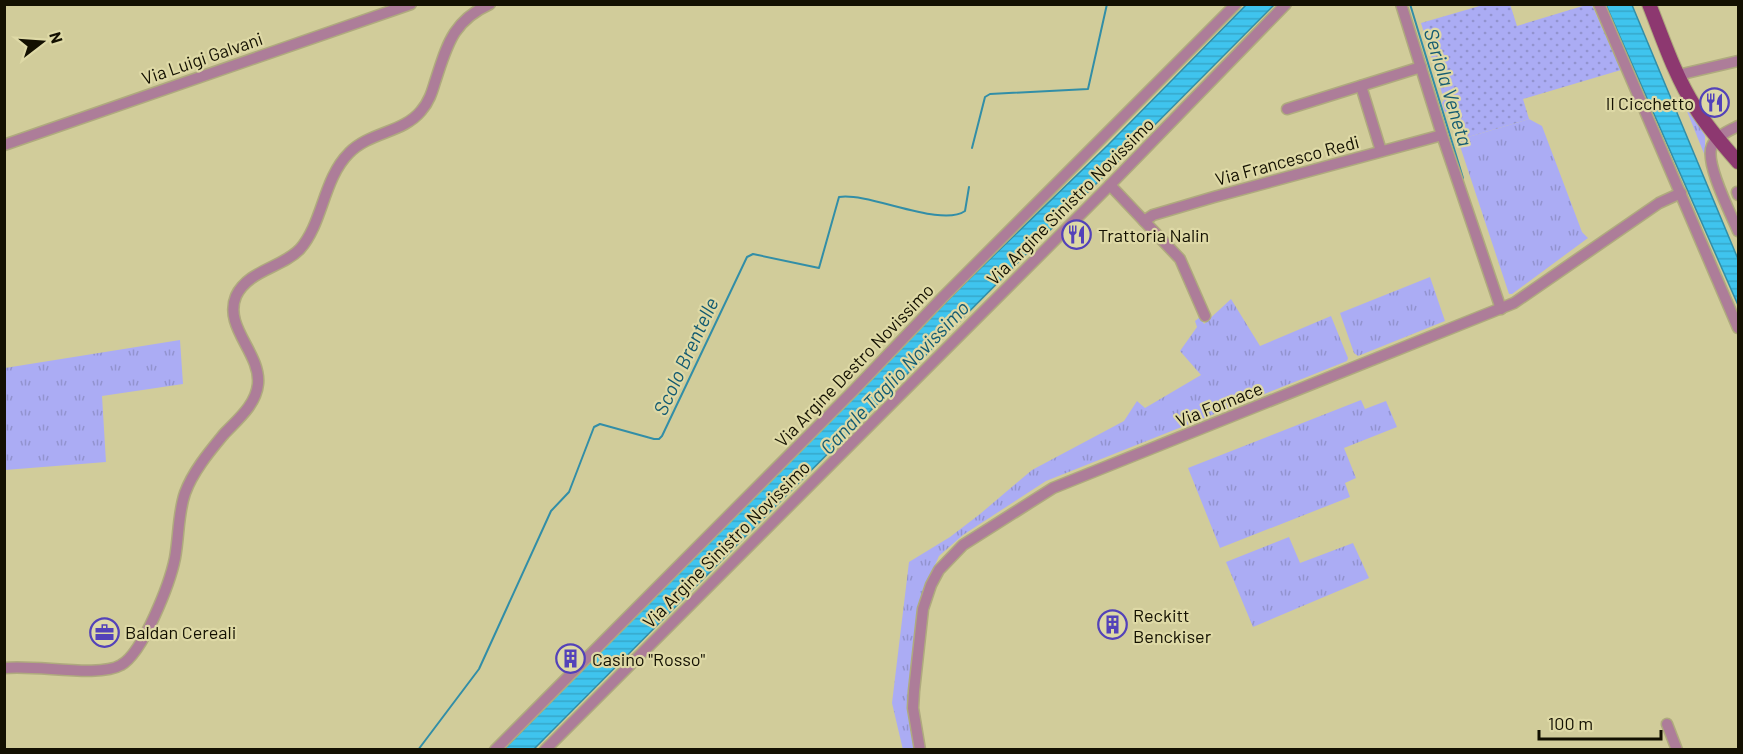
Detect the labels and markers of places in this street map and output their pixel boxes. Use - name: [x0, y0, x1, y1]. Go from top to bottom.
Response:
- restaurant icon: Il Cicchetto: [1699, 87, 1731, 119]
- place label: Il Cicchetto: [1606, 92, 1694, 114]
- restaurant icon: Trattoria Nalin: [1061, 219, 1093, 251]
- place label: Trattoria Nalin: [1098, 224, 1209, 246]
- place label: Reckitt Benckiser: [1133, 604, 1212, 647]
- building icon: Reckitt Benckiser: [1096, 609, 1128, 641]
- office icon: Baldan Cereali: [88, 616, 120, 648]
- place label: Baldan Cereali: [125, 621, 236, 643]
- building icon: Casino "Rosso": [555, 643, 587, 675]
- place label: Casino "Rosso": [592, 648, 705, 670]

